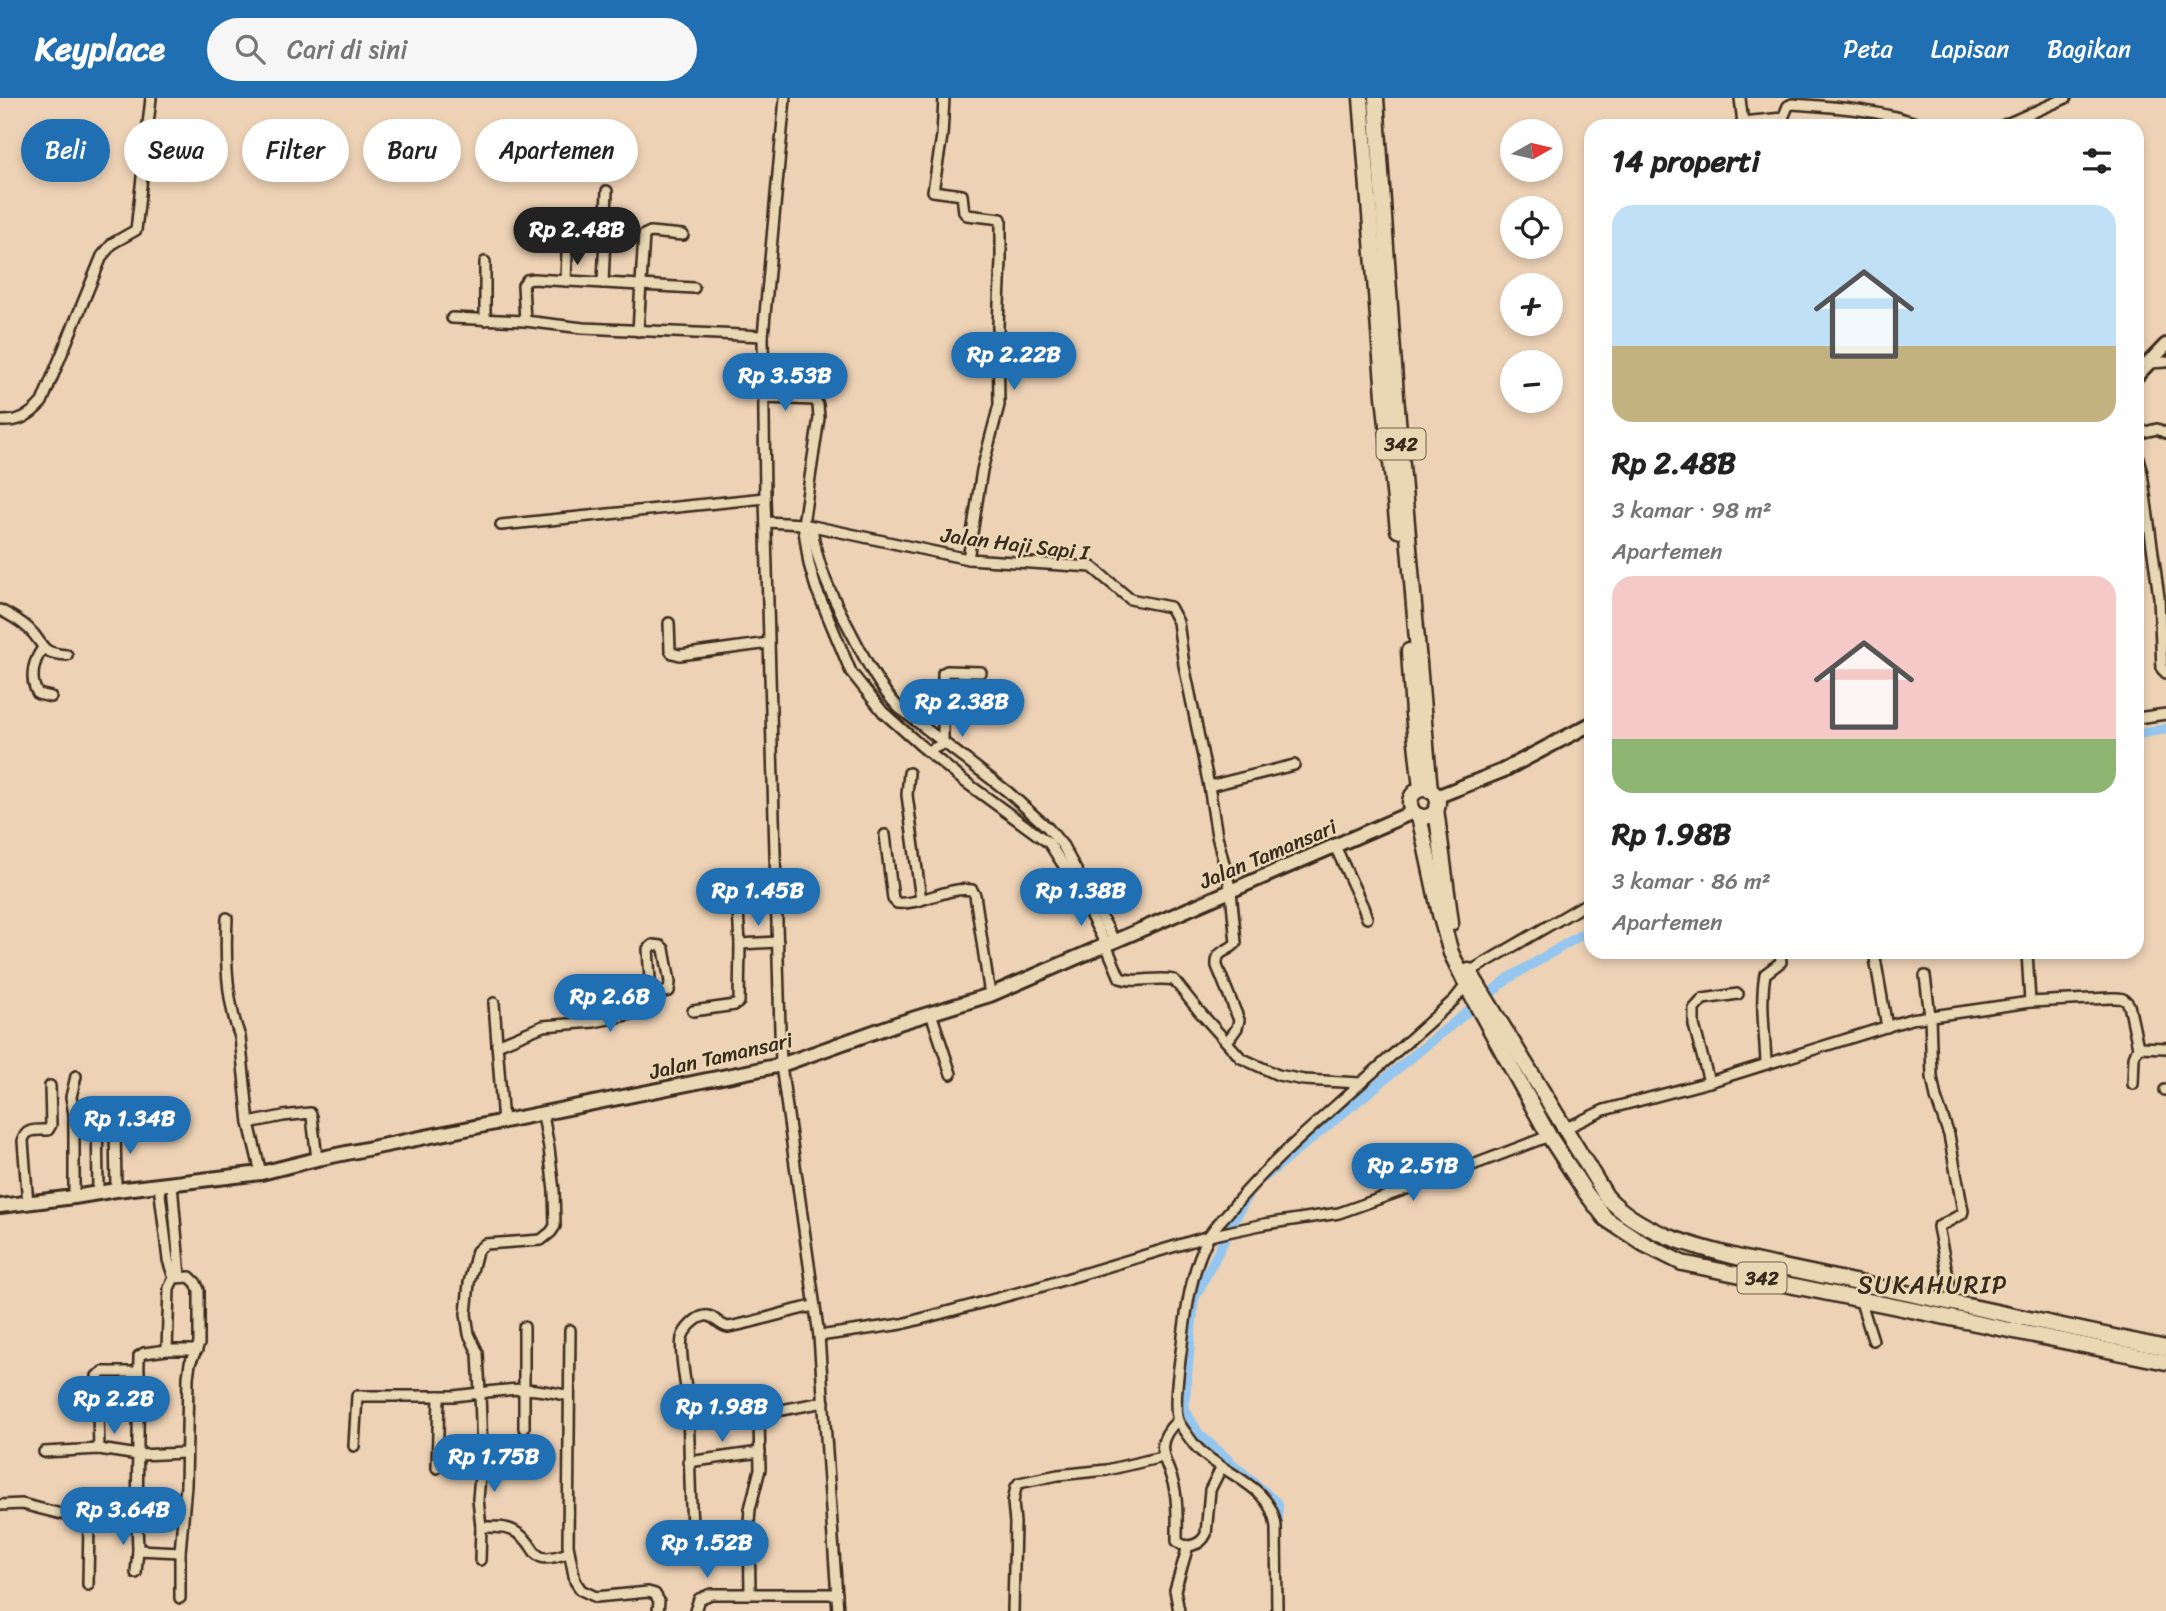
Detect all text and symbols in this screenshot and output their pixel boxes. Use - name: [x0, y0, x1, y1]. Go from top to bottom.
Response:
- search box: [207, 18, 697, 81]
- text: Keyplace: [35, 20, 165, 78]
- text: Cari di sini: [287, 26, 407, 72]
- text: Peta: [1843, 28, 1893, 70]
- text: Lapisan: [1931, 28, 2009, 70]
- text: Bagikan: [2047, 28, 2131, 70]
- icon: search: [231, 30, 269, 68]
- chip: Beli: [21, 119, 110, 182]
- chip: Sewa: [124, 119, 228, 182]
- chip: Filter: [242, 119, 349, 182]
- chip: Baru: [363, 119, 461, 182]
- chip: Apartemen: [475, 119, 638, 182]
- north arrow: [1500, 119, 1563, 182]
- map controls: [1500, 119, 1563, 413]
- text: 14 properti: [1612, 134, 1760, 188]
- icon: filters: [2078, 142, 2116, 180]
- button: locate: [1500, 196, 1563, 259]
- pin: Rp 2.48B: [505, 208, 649, 267]
- text: Rp 2.48B: [529, 209, 625, 250]
- icon: home: [1801, 251, 1927, 377]
- button: +: [1500, 273, 1563, 336]
- pin: Rp 2.22B: [942, 332, 1086, 392]
- text: Rp 2.22B: [967, 334, 1061, 375]
- button: −: [1500, 350, 1563, 413]
- pin: Rp 3.53B: [713, 354, 857, 413]
- text: Rp 3.53B: [739, 355, 831, 396]
- road number: 342: [1376, 428, 1426, 460]
- text: Rp 2.48B: [1612, 436, 1736, 490]
- text: 3 kamar · 98 m²: [1612, 490, 1772, 531]
- street label: Jalan Haji Sapi I: [938, 516, 1093, 572]
- text: Apartemen: [1612, 531, 1722, 572]
- icon: home: [1801, 622, 1927, 748]
- pin: Rp 2.38B: [890, 680, 1034, 739]
- text: Rp 2.38B: [915, 681, 1009, 722]
- text: Rp 1.98B: [1612, 807, 1731, 861]
- street label: Jalan Tamansari: [1192, 808, 1344, 900]
- text: 3 kamar · 86 m²: [1612, 861, 1771, 902]
- pin: Rp 1.45B: [686, 868, 830, 928]
- pin: Rp 1.38B: [1009, 868, 1153, 928]
- text: Rp 1.45B: [712, 870, 804, 911]
- text: Rp 1.38B: [1036, 870, 1126, 911]
- text: Apartemen: [1612, 902, 1722, 943]
- pin: Rp 2.6B: [545, 974, 675, 1034]
- text: Rp 2.6B: [570, 976, 650, 1017]
- street label: Jalan Tamansari: [645, 1021, 798, 1091]
- pin: Rp 1.34B: [58, 1096, 202, 1156]
- text: Rp 1.34B: [85, 1098, 175, 1139]
- pin: Rp 2.51B: [1341, 1144, 1485, 1203]
- text: Rp 2.51B: [1368, 1145, 1458, 1186]
- road number: 342: [1738, 1262, 1786, 1294]
- district label: SUKAHURIP: [1858, 1264, 2008, 1306]
- pin: Rp 2.2B: [49, 1376, 179, 1436]
- text: Rp 2.2B: [74, 1378, 154, 1419]
- pin: Rp 1.98B: [650, 1384, 794, 1444]
- text: Rp 1.98B: [676, 1386, 768, 1427]
- pin: Rp 1.75B: [422, 1434, 566, 1494]
- text: Rp 1.75B: [449, 1436, 539, 1477]
- pin: Rp 3.64B: [51, 1488, 195, 1547]
- text: Rp 3.64B: [76, 1489, 170, 1530]
- pin: Rp 1.52B: [635, 1520, 779, 1580]
- text: Rp 1.52B: [662, 1522, 752, 1563]

